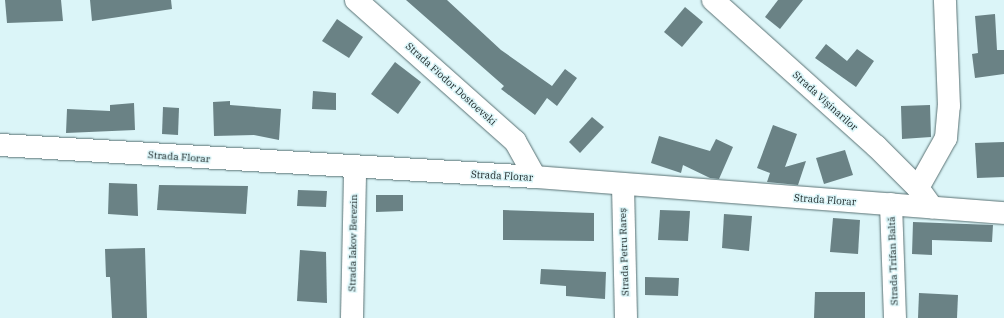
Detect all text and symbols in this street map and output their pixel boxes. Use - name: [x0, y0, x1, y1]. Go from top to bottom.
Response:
- street label: Strada Fiodor Dostoevski: [403, 40, 499, 128]
- street label: Strada Vișinarilor: [790, 69, 860, 133]
- street label: Strada Florar: [147, 149, 211, 165]
- street label: Strada Florar: [471, 168, 533, 184]
- street label: Strada Florar: [793, 192, 857, 208]
- street label: Strada Iakov Berezin: [346, 194, 360, 292]
- street label: Strada Petru Rareș: [616, 208, 632, 296]
- street label: Strada Trifan Baltă: [885, 216, 901, 306]

